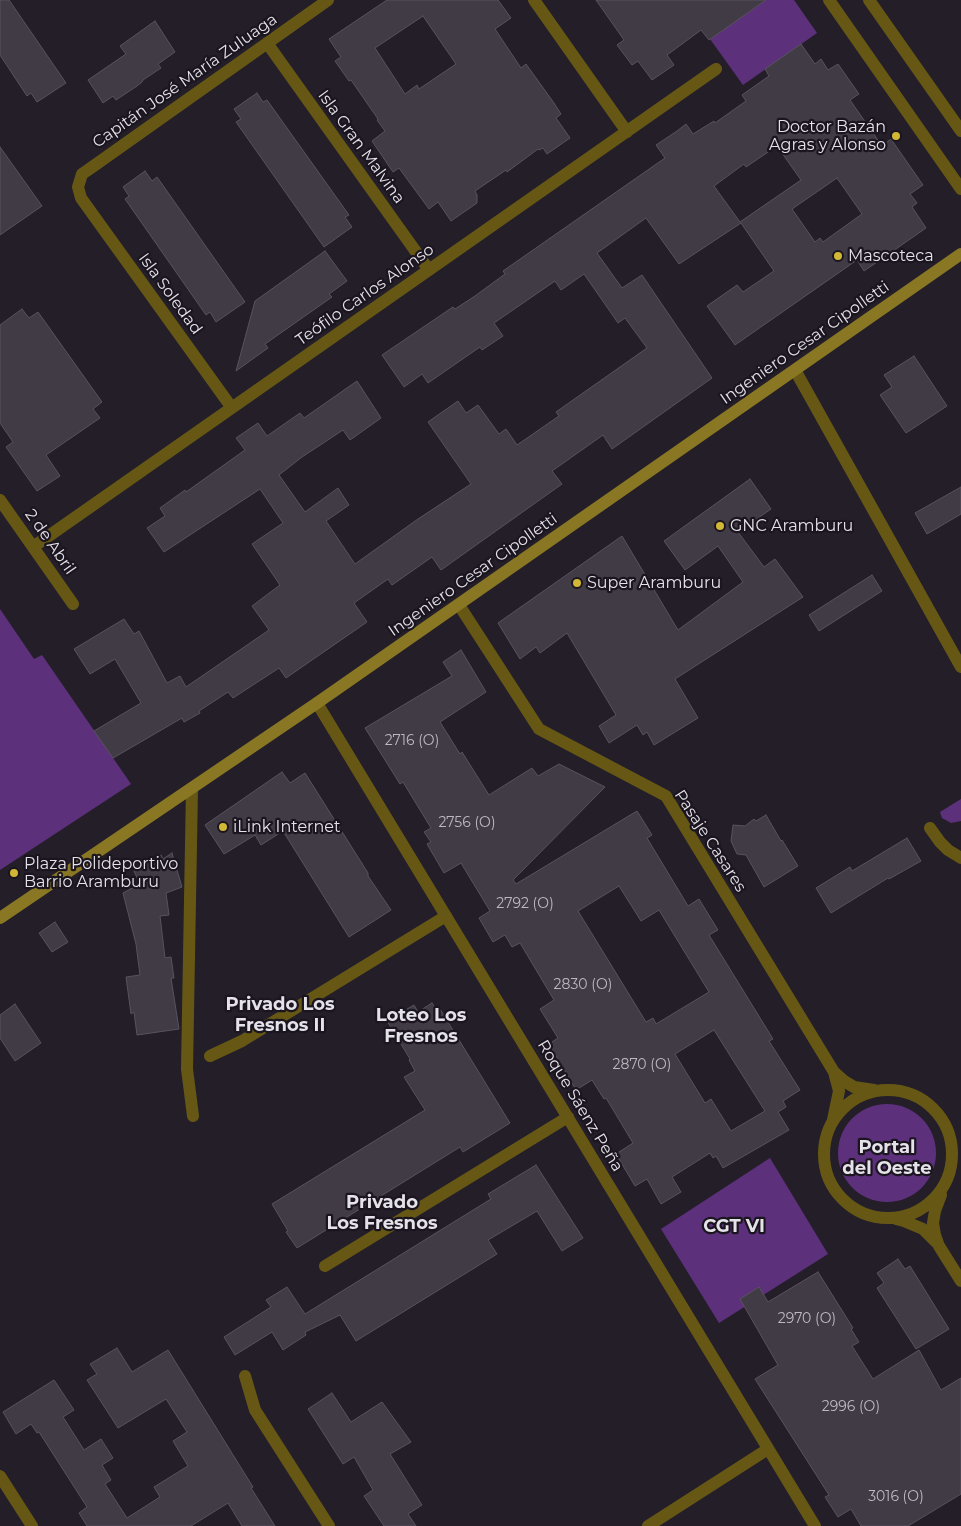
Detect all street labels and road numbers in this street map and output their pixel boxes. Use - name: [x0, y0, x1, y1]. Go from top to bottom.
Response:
- street label: Capitán José María Zuluaga: [89, 10, 281, 152]
- street label: Isla Gran Malvina: [313, 87, 409, 207]
- street label: Teófilo Carlos Alonso: [292, 240, 438, 350]
- street label: Isla Soledad: [134, 250, 206, 338]
- street label: Ingeniero Cesar Cipolletti: [717, 277, 893, 409]
- street label: 2 de Abril: [21, 506, 79, 578]
- street label: Ingeniero Cesar Cipolletti: [385, 509, 561, 641]
- street label: Pasaje Casares: [670, 786, 750, 896]
- street label: Roque Sáenz Peña: [533, 1037, 627, 1175]

